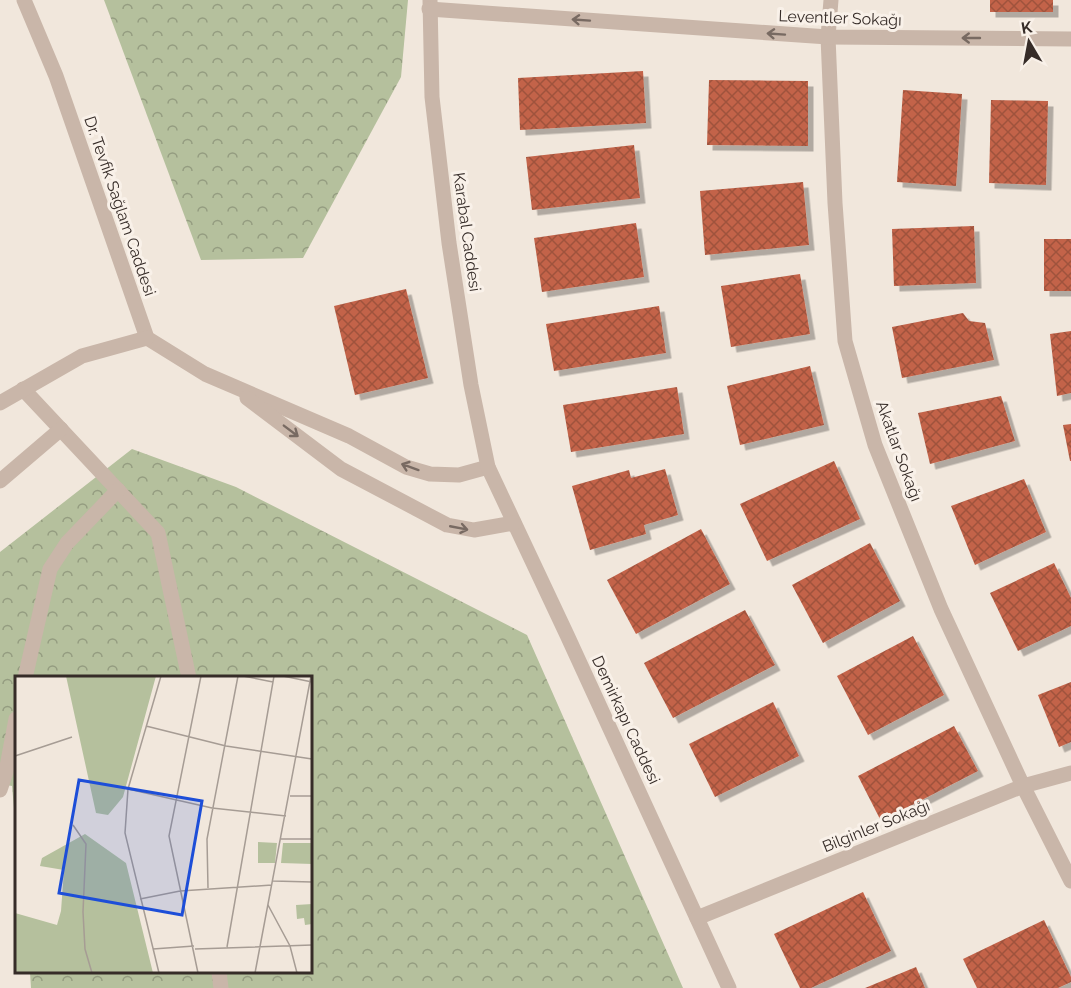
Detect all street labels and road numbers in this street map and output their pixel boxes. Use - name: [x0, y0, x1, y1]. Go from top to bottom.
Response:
- street label: Leventler Sokağı: [778, 6, 902, 30]
- street label: Dr. Tevfik Sağlam Caddesi: [80, 114, 160, 298]
- street label: Karabal Caddesi: [449, 171, 485, 293]
- street label: Akatlar Sokağı: [872, 398, 926, 504]
- street label: Demirkapı Caddesi: [588, 653, 664, 787]
- street label: Bilginler Sokağı: [820, 796, 932, 856]

